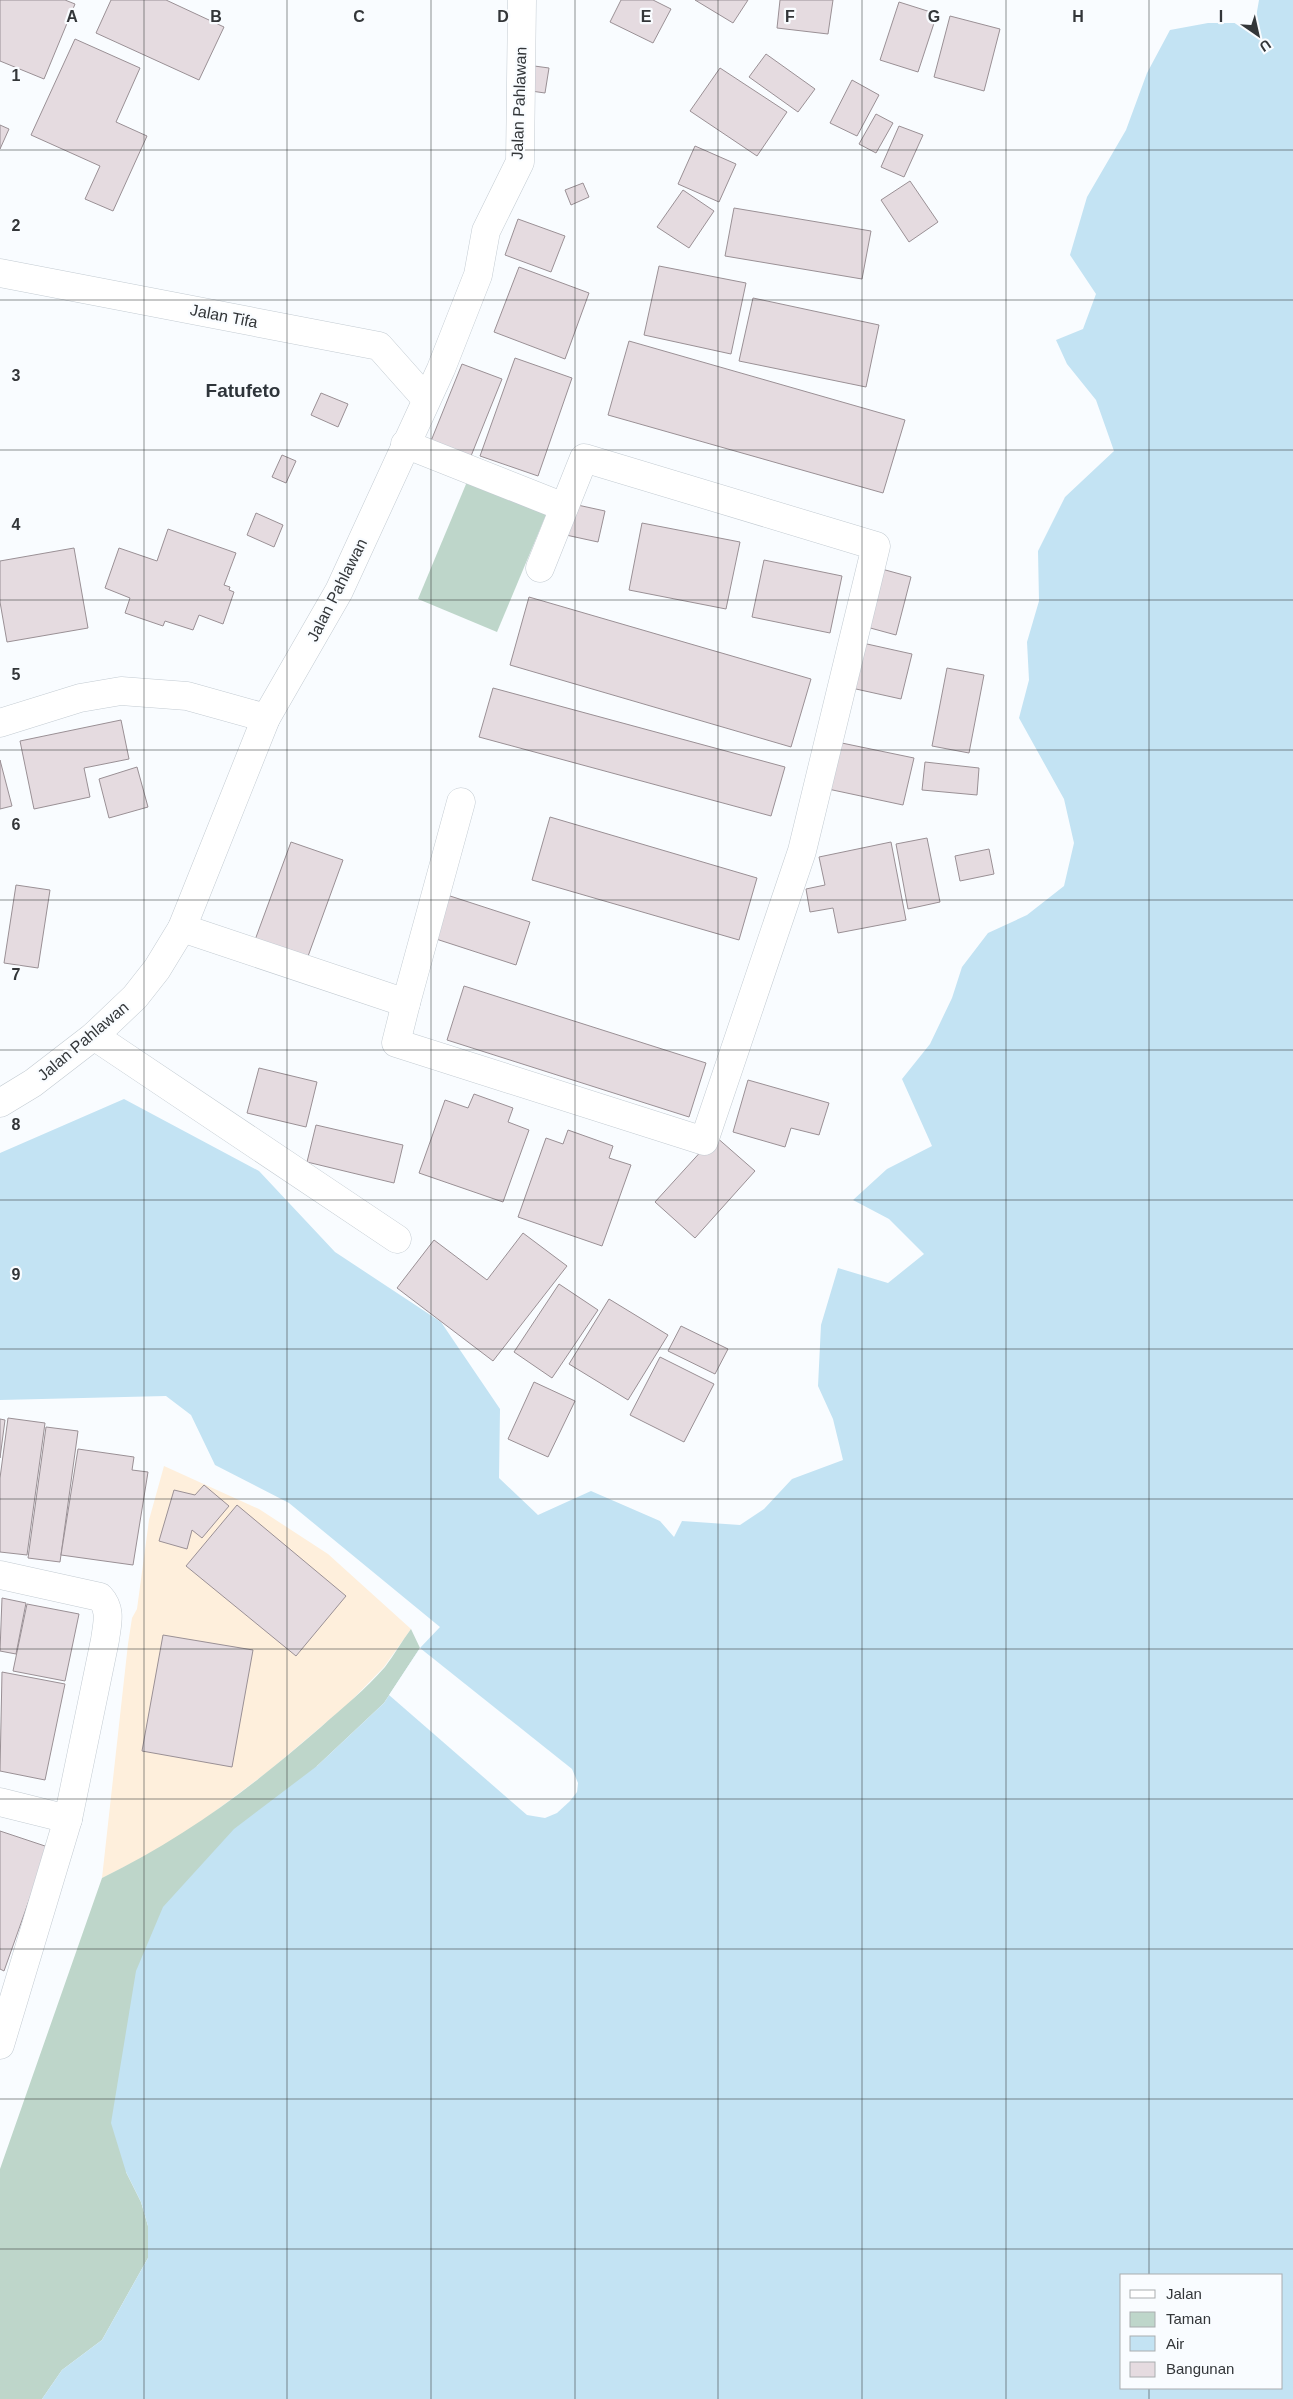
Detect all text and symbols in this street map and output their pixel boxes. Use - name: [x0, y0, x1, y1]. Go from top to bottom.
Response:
- text: A: [66, 8, 78, 25]
- text: B: [210, 8, 222, 25]
- text: C: [353, 8, 365, 25]
- text: D: [497, 8, 509, 25]
- text: E: [641, 8, 652, 25]
- text: F: [785, 8, 795, 25]
- text: G: [928, 8, 940, 25]
- text: H: [1072, 8, 1084, 25]
- text: I: [1219, 8, 1223, 25]
- north arrow: [1233, 10, 1283, 60]
- text: U: [1257, 36, 1274, 55]
- street label: Jalan Pahlawan: [509, 46, 529, 160]
- text: 1: [12, 67, 21, 84]
- text: 2: [12, 217, 21, 234]
- street label: Jalan Tifa: [189, 301, 259, 331]
- text: 3: [12, 367, 21, 384]
- district label: Fatufeto: [206, 380, 280, 401]
- text: 4: [12, 516, 21, 533]
- street label: Jalan Pahlawan: [304, 536, 370, 644]
- text: 5: [12, 666, 21, 683]
- text: 6: [12, 816, 21, 833]
- text: 7: [12, 966, 21, 983]
- street label: Jalan Pahlawan: [34, 998, 132, 1084]
- text: 8: [12, 1116, 21, 1133]
- text: 9: [12, 1266, 21, 1283]
- legend: [1120, 2274, 1283, 2389]
- text: Jalan: [1166, 2285, 1202, 2302]
- text: Taman: [1166, 2310, 1211, 2327]
- text: Air: [1166, 2335, 1184, 2352]
- text: Bangunan: [1166, 2360, 1234, 2377]

